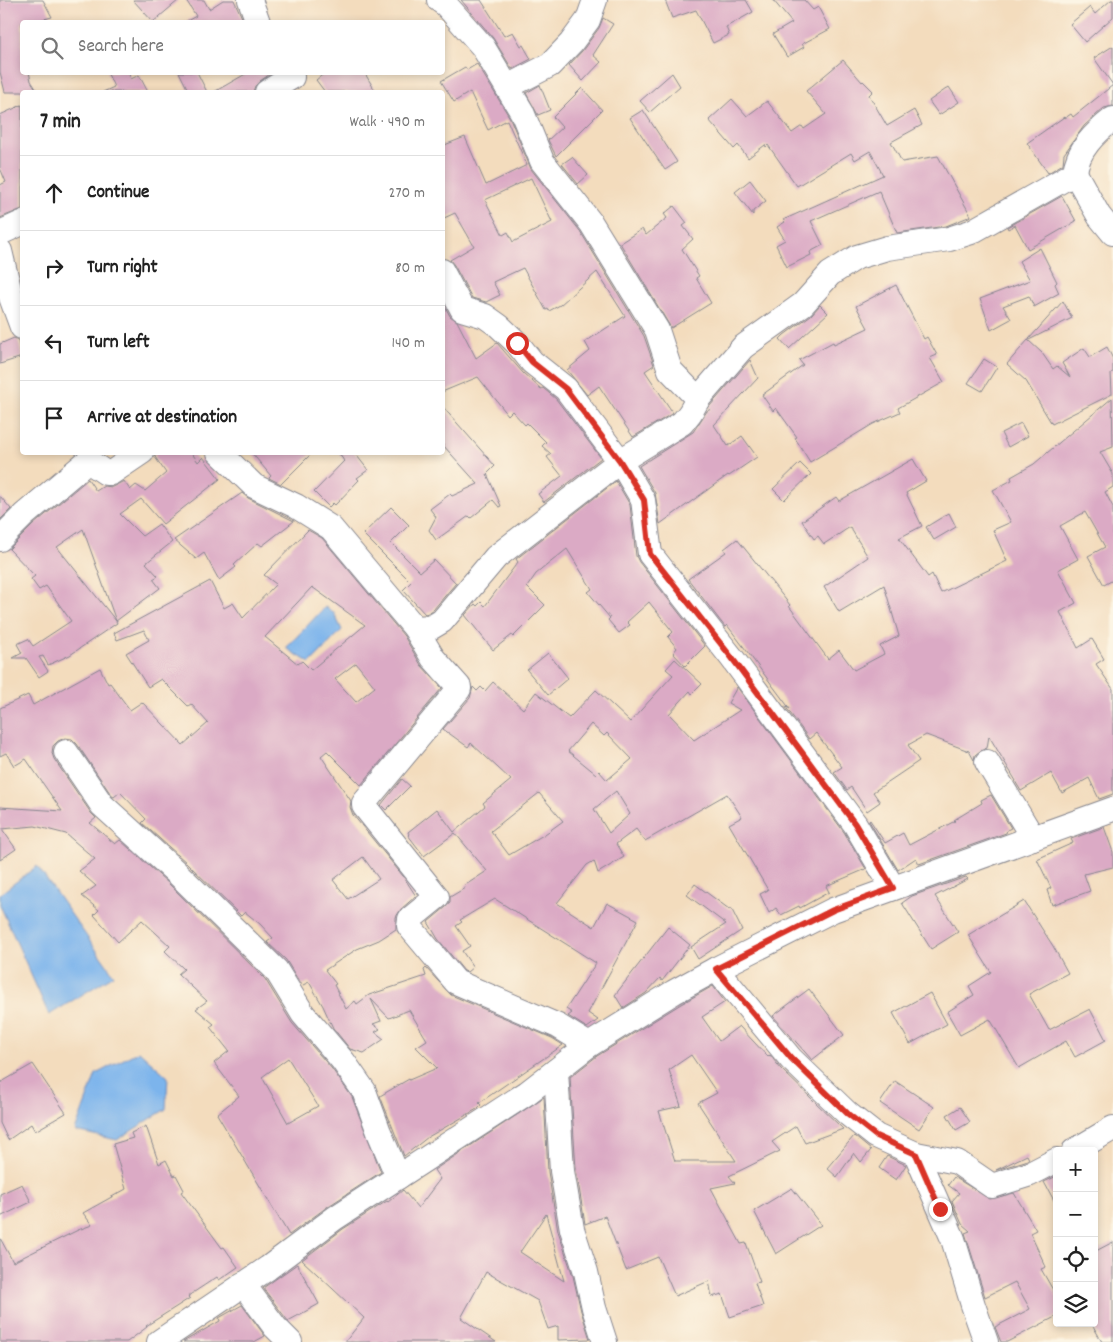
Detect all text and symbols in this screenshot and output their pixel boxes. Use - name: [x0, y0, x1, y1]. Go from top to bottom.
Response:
- search box: [20, 20, 445, 75]
- icon: search: [38, 34, 66, 62]
- text: Search here: [78, 34, 164, 61]
- text: 7 min: [40, 108, 81, 138]
- text: Walk · 490 m: [350, 111, 425, 134]
- icon: ahead: [40, 179, 68, 207]
- text: Continue: [87, 180, 149, 207]
- text: 270 m: [389, 182, 425, 205]
- icon: right: [40, 254, 68, 282]
- text: Turn right: [87, 255, 158, 282]
- text: 80 m: [395, 257, 425, 280]
- icon: left: [40, 329, 68, 357]
- text: Turn left: [87, 330, 150, 357]
- text: 140 m: [391, 332, 425, 355]
- route start: [506, 332, 529, 355]
- icon: arrive: [40, 404, 68, 432]
- text: Arrive at destination: [87, 405, 237, 432]
- map controls: [1053, 1147, 1098, 1327]
- button: +: [1053, 1147, 1098, 1192]
- button: −: [1053, 1192, 1098, 1237]
- route end: [929, 1198, 952, 1221]
- button: locate: [1053, 1237, 1098, 1282]
- button: layers: [1053, 1282, 1098, 1327]

